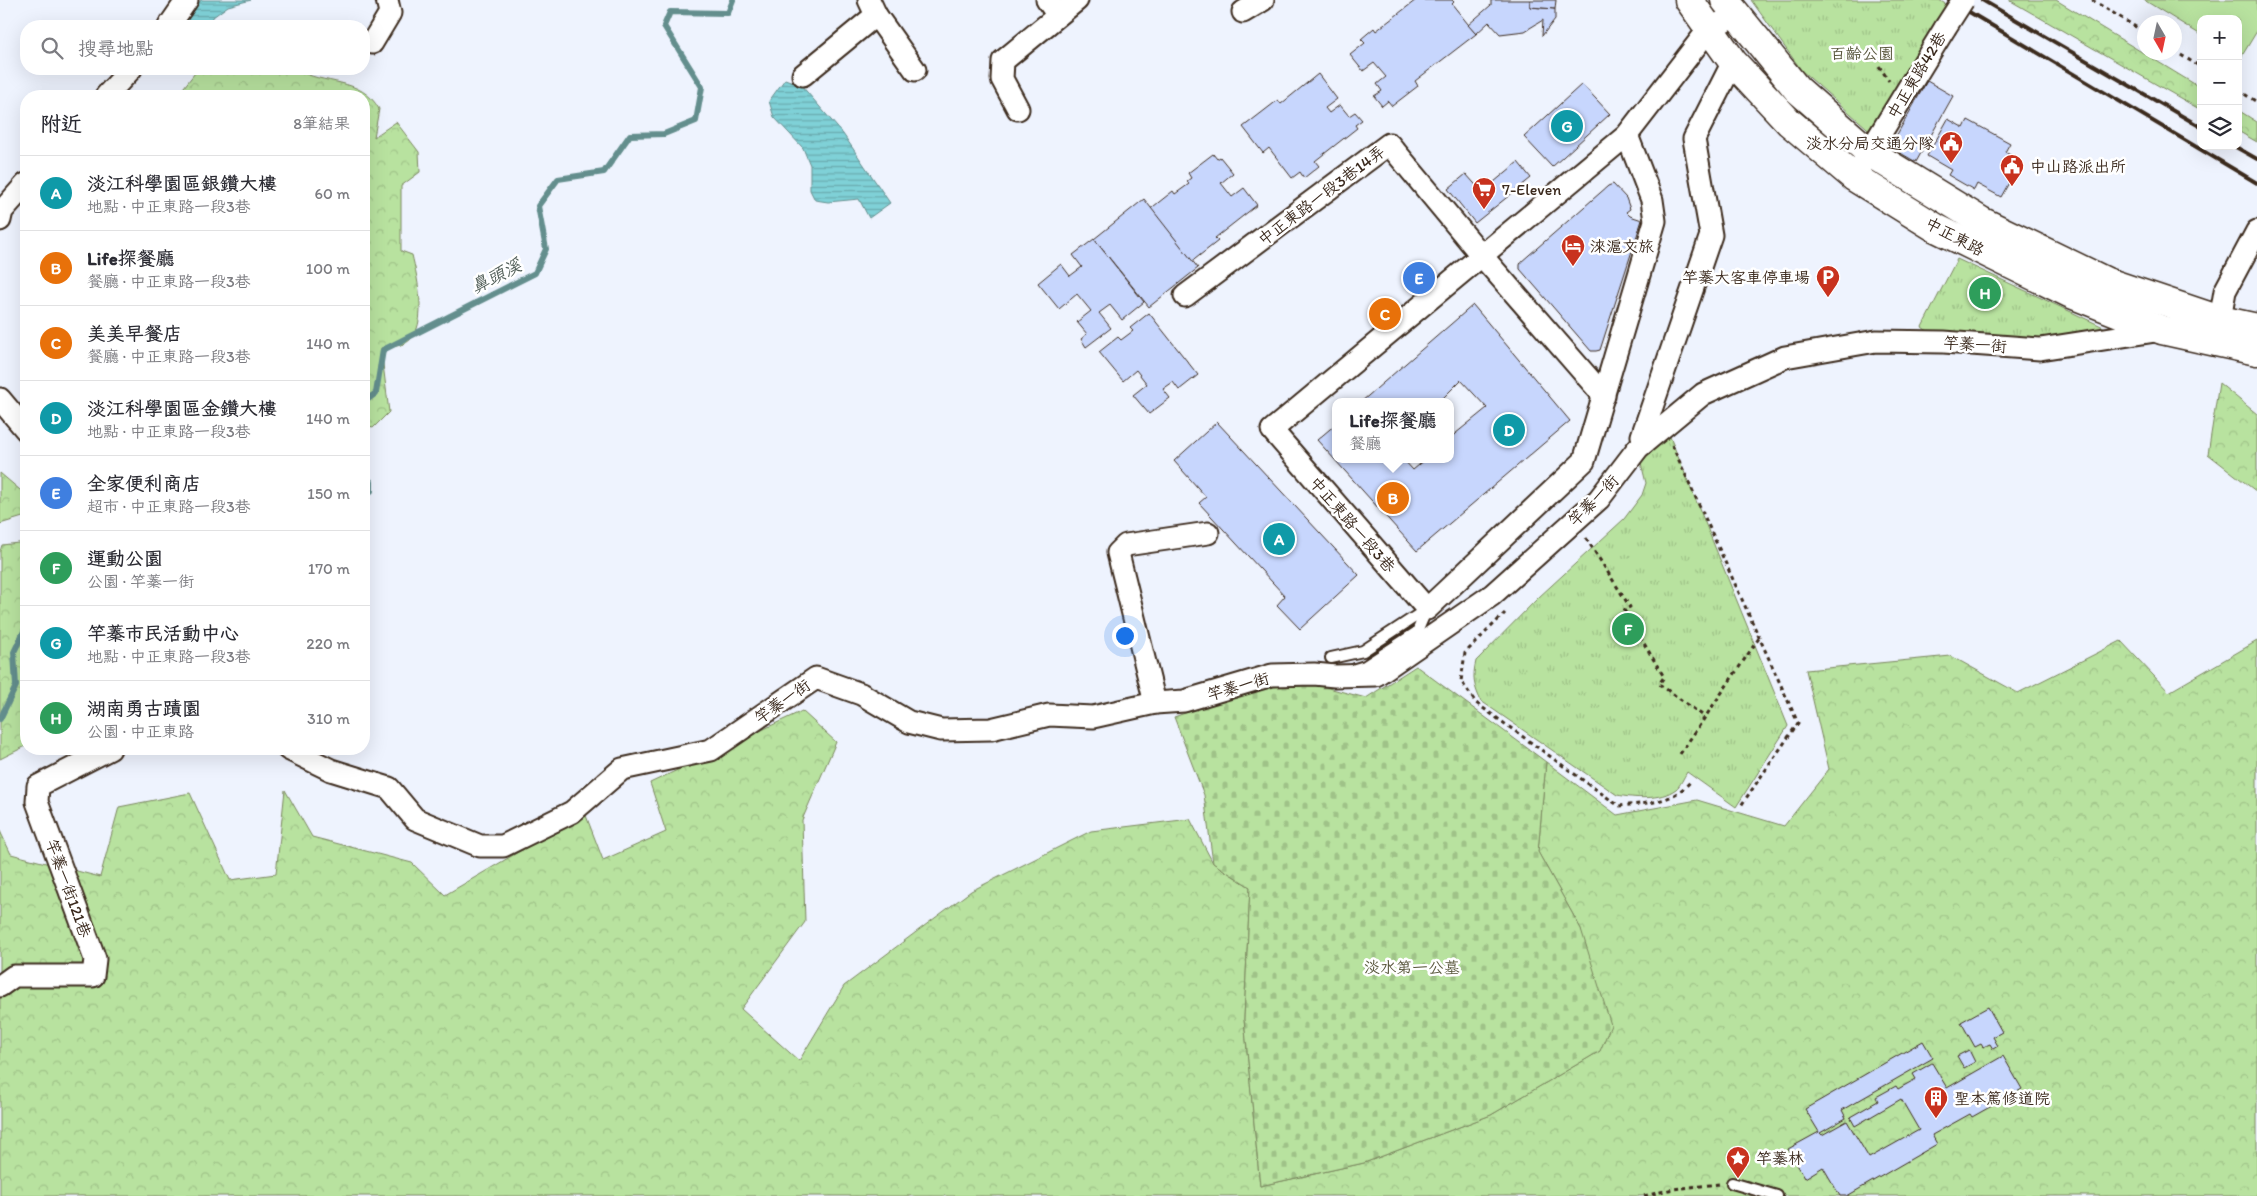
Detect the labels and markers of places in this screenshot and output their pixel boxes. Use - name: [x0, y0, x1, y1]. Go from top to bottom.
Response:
- pin: G: [1551, 107, 1583, 145]
- public building icon: 淡水分局交通分隊: [1938, 130, 1964, 164]
- place label: 淡水分局交通分隊: [1806, 134, 1934, 153]
- public building icon: 中山路派出所: [1999, 153, 2025, 187]
- place label: 中山路派出所: [2030, 157, 2126, 176]
- supermarket icon: 7-Eleven: [1471, 176, 1497, 210]
- place label: 7-Eleven: [1502, 180, 1561, 199]
- hotel icon: 淶滬文旅: [1560, 233, 1586, 267]
- place label: 淶滬文旅: [1590, 237, 1654, 256]
- pin: E: [1403, 259, 1435, 297]
- parking icon: 竿蓁大客車停車場: [1815, 264, 1841, 298]
- place label: 竿蓁大客車停車場: [1682, 268, 1810, 287]
- pin: H: [1969, 274, 2001, 312]
- pin: C: [1369, 295, 1401, 333]
- pin: D: [1493, 411, 1525, 449]
- pin: B: [1377, 479, 1409, 517]
- pin: A: [1263, 520, 1295, 558]
- pin: F: [1612, 610, 1644, 648]
- building icon: 聖本篤修道院: [1923, 1085, 1949, 1119]
- place label: 聖本篤修道院: [1954, 1089, 2050, 1108]
- place icon: 竿蓁林: [1725, 1145, 1751, 1179]
- place label: 竿蓁林: [1756, 1149, 1804, 1168]

